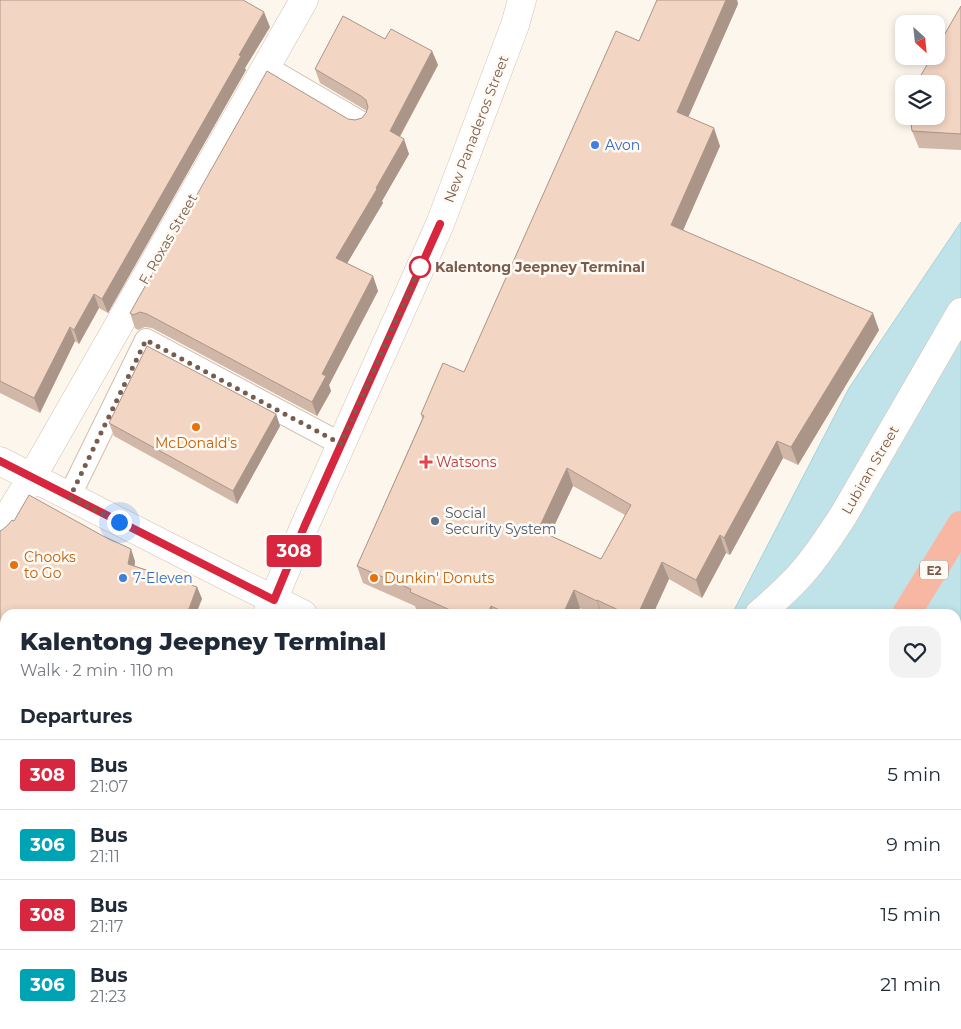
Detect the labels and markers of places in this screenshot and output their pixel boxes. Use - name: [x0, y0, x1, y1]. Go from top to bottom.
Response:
- place label: Avon: [605, 136, 640, 154]
- marker: Avon: [589, 139, 601, 151]
- marker: Kalentong Jeepney Terminal: [409, 256, 431, 278]
- place label: Kalentong Jeepney Terminal: [435, 258, 645, 276]
- marker: McDonald's: [190, 421, 202, 433]
- place label: McDonald's: [155, 434, 237, 452]
- place label: Watsons: [436, 453, 497, 471]
- marker: Watsons: [420, 456, 432, 468]
- place label: Social Security System: [445, 504, 557, 538]
- marker: Social Security System: [429, 515, 441, 527]
- place label: Chooks to Go: [24, 548, 76, 582]
- marker: Chooks to Go: [8, 559, 20, 571]
- place label: 7-Eleven: [133, 569, 193, 587]
- place label: Dunkin' Donuts: [384, 569, 494, 587]
- marker: 7-Eleven: [117, 572, 129, 584]
- marker: Dunkin' Donuts: [368, 572, 380, 584]

